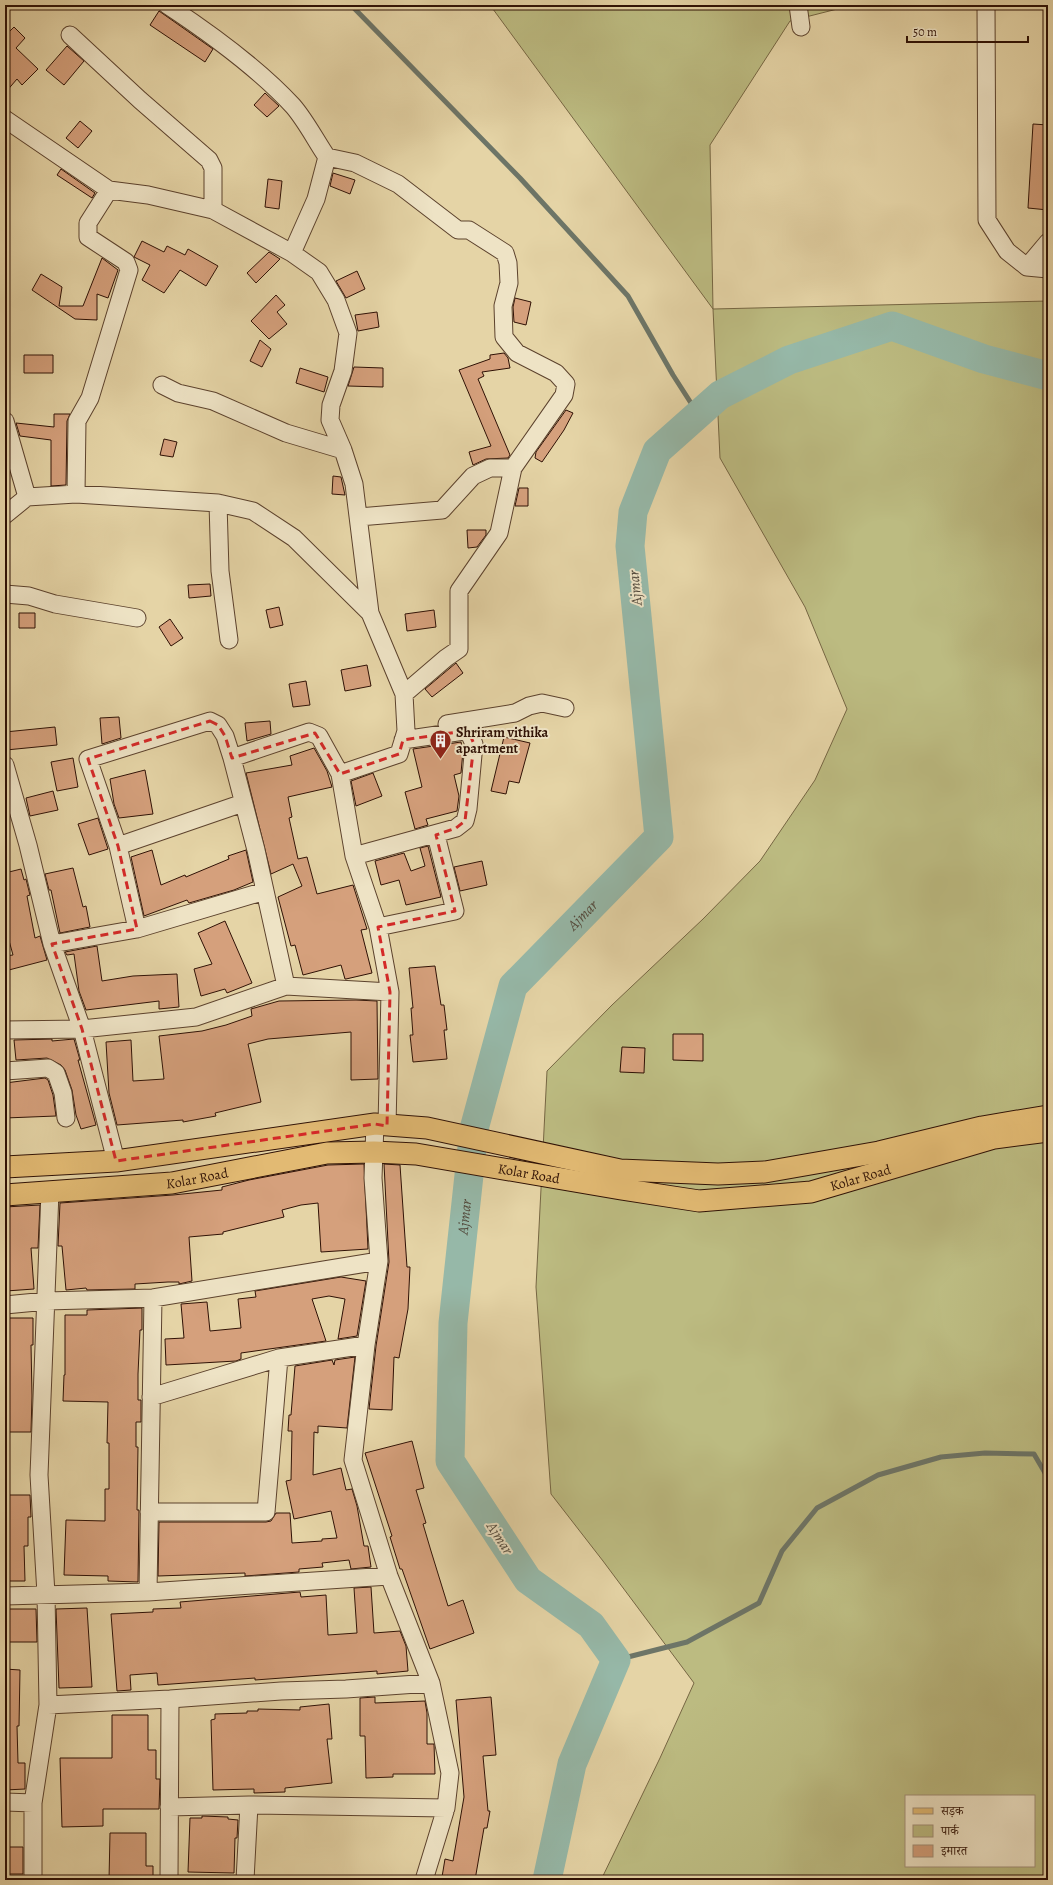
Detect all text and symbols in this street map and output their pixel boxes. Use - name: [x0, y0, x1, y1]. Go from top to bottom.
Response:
- scale bar: [907, 18, 1028, 44]
- text: 50 m: [913, 24, 937, 40]
- water label: Ajmar: [623, 569, 647, 608]
- place label: Shriram vithika apartment: [456, 723, 548, 758]
- building icon: Shriram vithika apartment: [428, 727, 454, 760]
- water label: Ajmar: [562, 895, 603, 935]
- street label: Kolar Road: [497, 1159, 562, 1188]
- street label: Kolar Road: [828, 1159, 893, 1195]
- street label: Kolar Road: [166, 1163, 230, 1193]
- water label: Ajmar: [453, 1198, 476, 1237]
- water label: Ajmar: [481, 1517, 518, 1559]
- legend: [905, 1795, 1035, 1867]
- text: सड़क: [940, 1803, 965, 1819]
- text: पार्क: [940, 1823, 960, 1839]
- text: इमारत: [940, 1843, 968, 1859]

